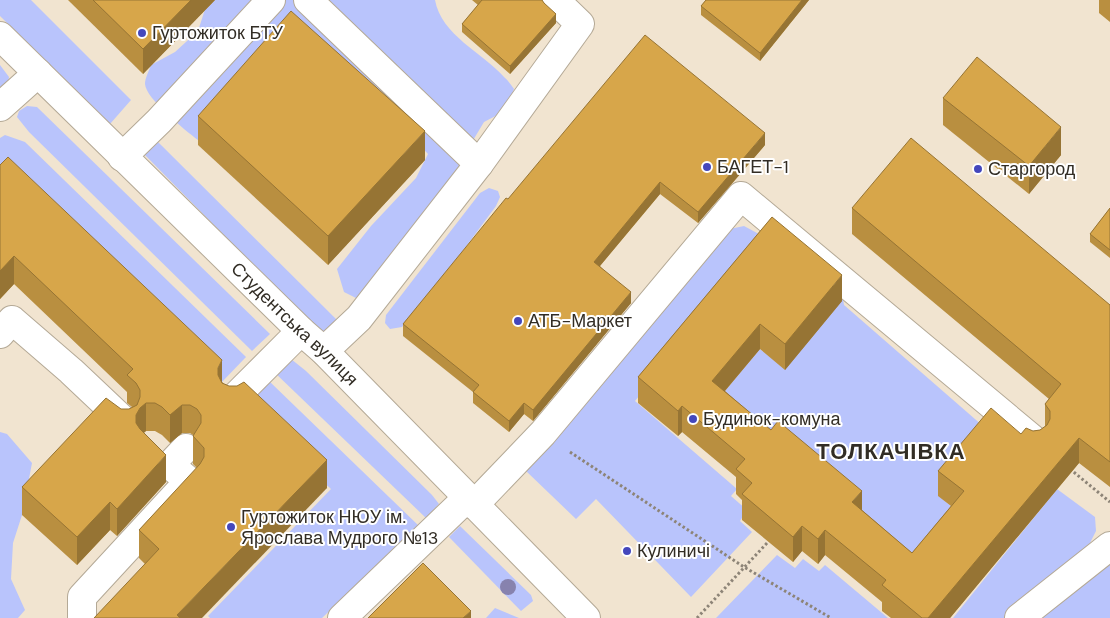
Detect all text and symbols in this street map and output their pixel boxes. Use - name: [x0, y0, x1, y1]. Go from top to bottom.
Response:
- place label: Гуртожиток БТУ: [152, 21, 284, 45]
- marker: Гуртожиток БТУ: [136, 27, 148, 39]
- place label: БАГЕТ-1: [717, 155, 789, 179]
- place label: Старгород: [988, 157, 1076, 181]
- marker: БАГЕТ-1: [701, 161, 713, 173]
- marker: Старгород: [972, 163, 984, 175]
- street label: Студентська вулиця: [226, 257, 364, 391]
- place label: АТБ-Маркет: [528, 309, 632, 333]
- marker: АТБ-Маркет: [512, 315, 524, 327]
- place label: Будинок-комуна: [703, 407, 842, 431]
- marker: Будинок-комуна: [687, 413, 699, 425]
- district label: ТОЛКАЧІВКА: [816, 437, 966, 466]
- place label: Гуртожиток НЮУ ім. Ярослава Мудрого №13: [241, 505, 438, 550]
- marker: Гуртожиток НЮУ ім. Ярослава Мудрого №13: [225, 521, 237, 533]
- place label: Кулиничі: [637, 539, 710, 563]
- marker: Кулиничі: [621, 545, 633, 557]

